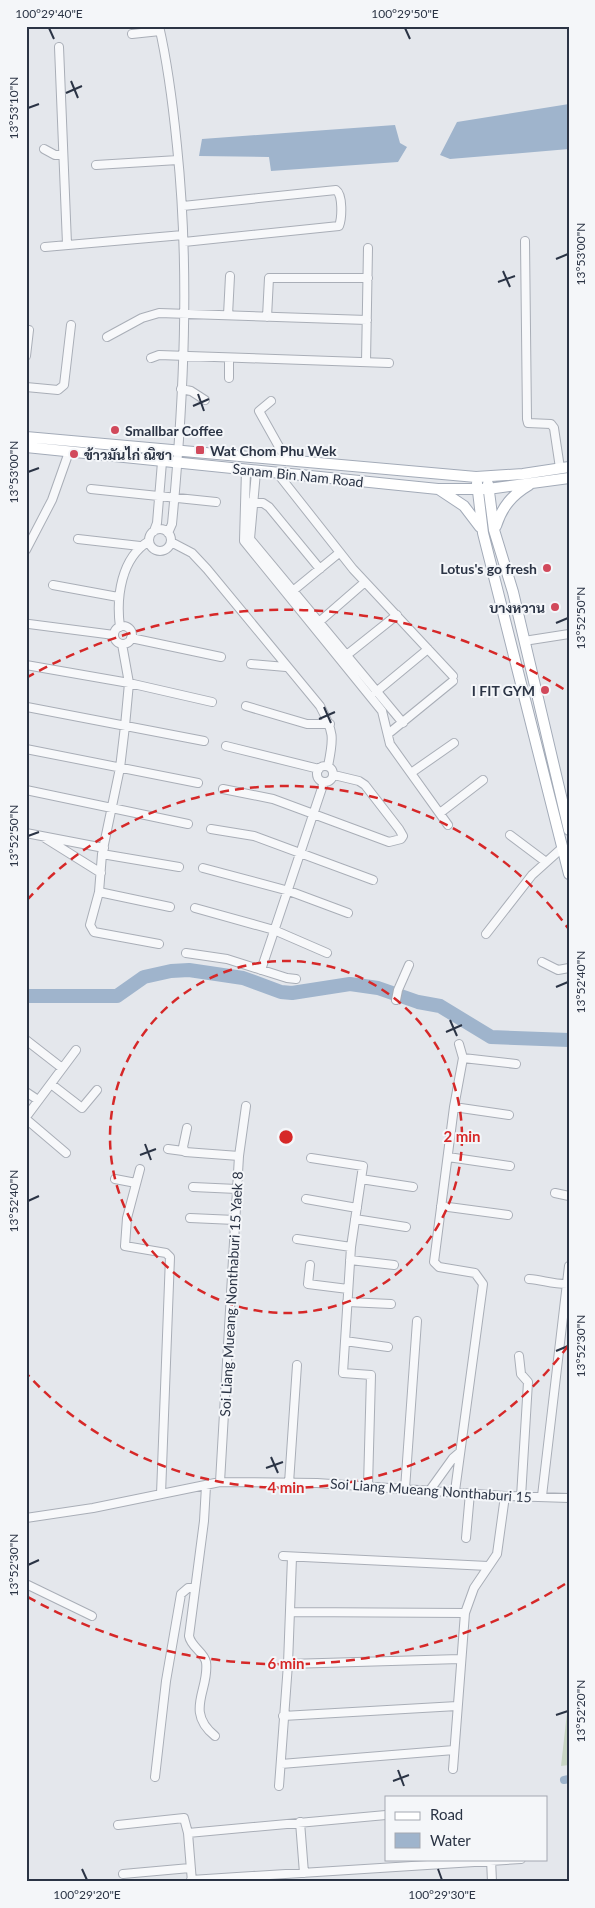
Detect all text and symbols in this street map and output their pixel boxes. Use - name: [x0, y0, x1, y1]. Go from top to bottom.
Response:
- text: 100°29'40"E: [15, 6, 83, 21]
- text: 100°29'50"E: [371, 6, 439, 21]
- text: 13°53'10"N: [6, 77, 21, 139]
- text: 13°53'00"N: [573, 223, 588, 285]
- place label: Smallbar Coffee: [125, 422, 224, 439]
- marker: Smallbar Coffee: [109, 424, 121, 436]
- text: 13°53'00"N: [6, 441, 21, 503]
- place label: Wat Chom Phu Wek: [210, 442, 337, 459]
- marker: Wat Chom Phu Wek: [194, 444, 206, 456]
- place label: ข้าวมันไก่ ณิชา: [84, 446, 172, 463]
- marker: ข้าวมันไก่ ณิชา: [68, 448, 80, 460]
- street label: Sanam Bin Nam Road: [232, 460, 364, 490]
- place label: Lotus's go fresh: [440, 560, 537, 577]
- marker: Lotus's go fresh: [541, 562, 553, 574]
- text: 13°52'50"N: [573, 587, 588, 649]
- place label: บางหวาน: [489, 599, 545, 616]
- marker: บางหวาน: [549, 601, 561, 613]
- place label: I FIT GYM: [472, 682, 535, 699]
- marker: I FIT GYM: [539, 684, 551, 696]
- text: 13°52'50"N: [6, 805, 21, 867]
- text: 13°52'40"N: [573, 951, 588, 1013]
- text: 2 min: [443, 1127, 481, 1145]
- centre of rings: [277, 1128, 295, 1146]
- text: 13°52'40"N: [6, 1170, 21, 1232]
- street label: Soi Liang Mueang Nonthaburi 15 Yaek 8: [216, 1171, 246, 1417]
- text: 13°52'30"N: [573, 1315, 588, 1377]
- street label: Soi Liang Mueang Nonthaburi 15: [330, 1474, 532, 1506]
- text: 4 min: [267, 1478, 305, 1496]
- text: 13°52'30"N: [6, 1534, 21, 1596]
- text: 6 min: [267, 1654, 305, 1672]
- text: 13°52'20"N: [573, 1680, 588, 1742]
- legend: [385, 1796, 548, 1860]
- text: Road: [430, 1805, 463, 1823]
- text: Water: [430, 1831, 471, 1849]
- text: 100°29'20"E: [53, 1887, 121, 1902]
- text: 100°29'30"E: [408, 1887, 476, 1902]

